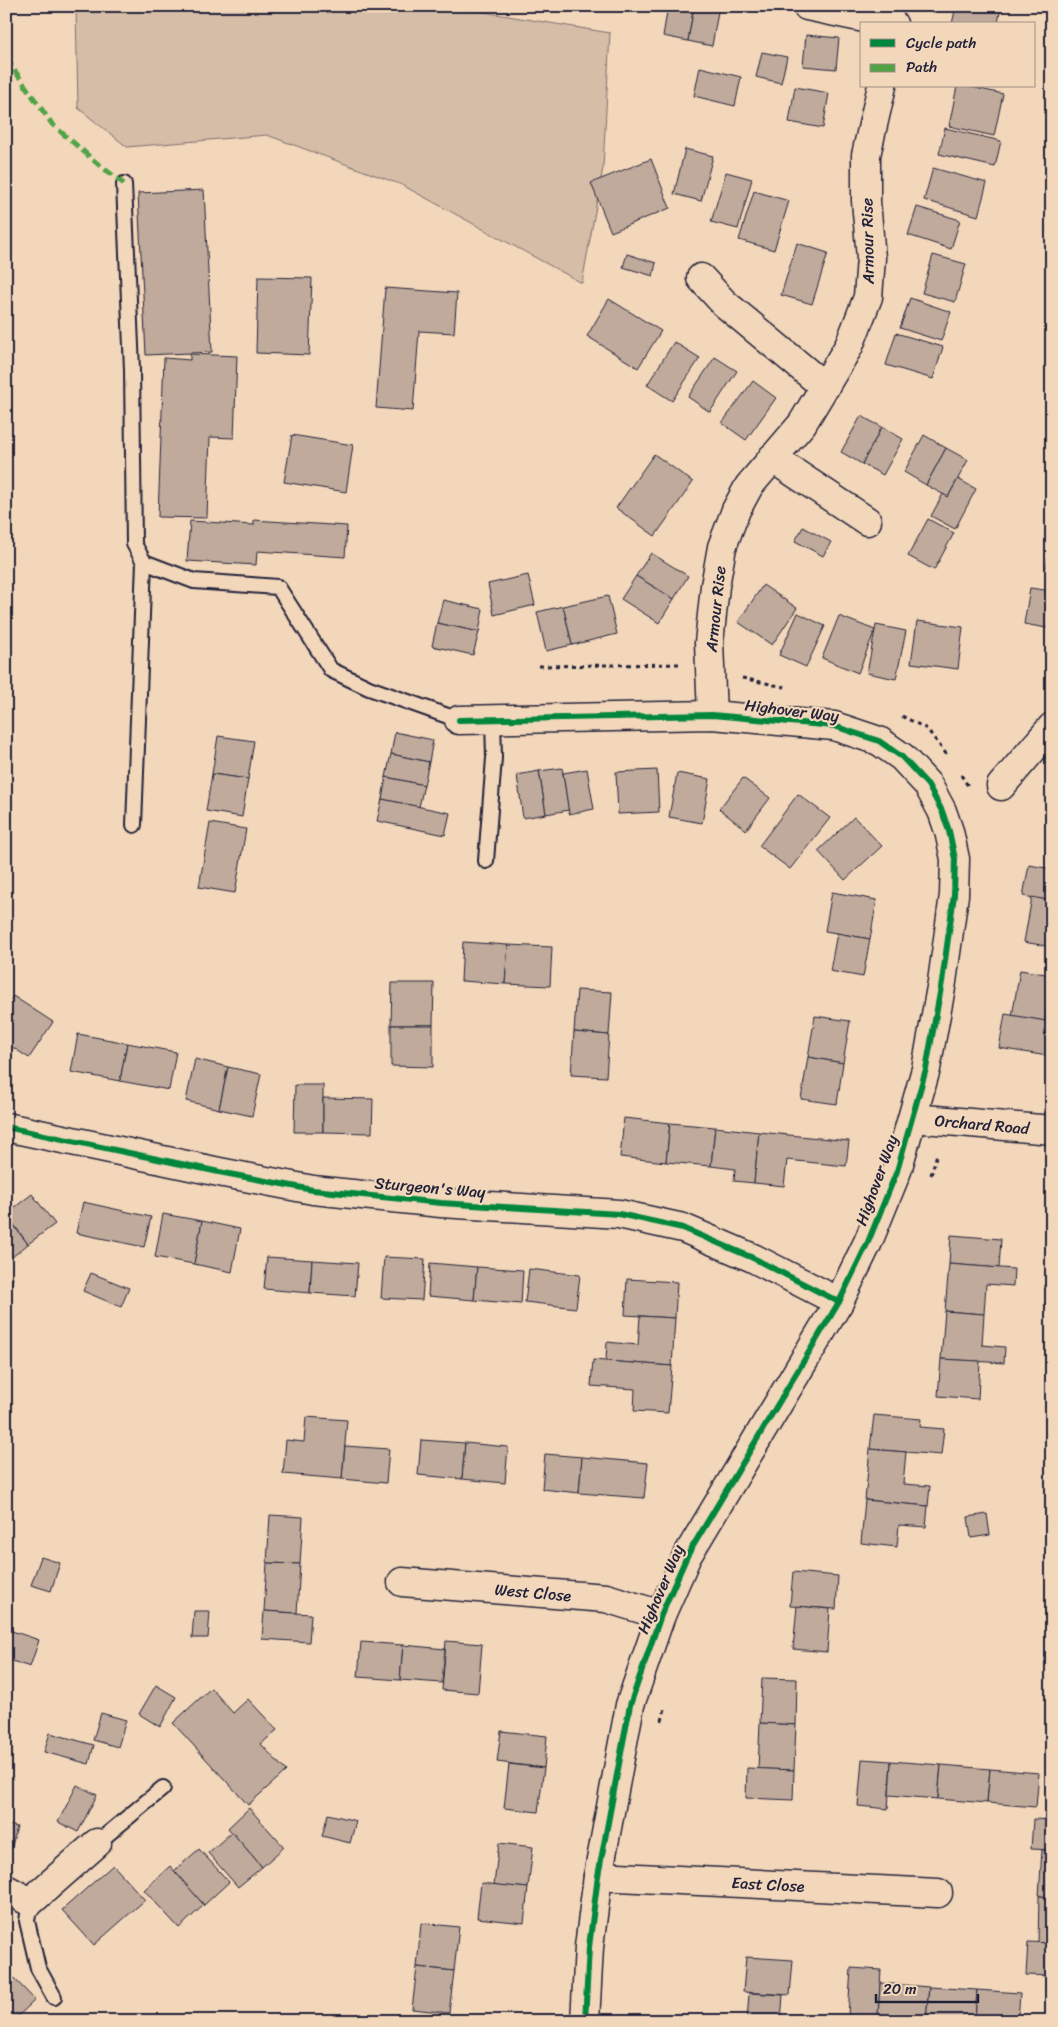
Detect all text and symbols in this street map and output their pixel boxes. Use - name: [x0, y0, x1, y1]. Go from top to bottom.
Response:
- legend: [860, 22, 1036, 88]
- text: Cycle path: [906, 30, 977, 56]
- text: Path: [906, 54, 937, 80]
- street label: Armour Rise: [852, 198, 883, 285]
- street label: Armour Rise: [696, 565, 734, 655]
- street label: Highover Way: [743, 690, 841, 731]
- street label: Orchard Road: [933, 1106, 1032, 1143]
- street label: Highover Way: [847, 1130, 907, 1230]
- street label: Sturgeon's Way: [373, 1168, 487, 1207]
- street label: Highover Way: [629, 1539, 693, 1639]
- street label: West Close: [493, 1575, 573, 1610]
- street label: East Close: [731, 1868, 806, 1901]
- scale bar: [876, 1972, 978, 2004]
- text: 20 m: [883, 1976, 917, 2002]

